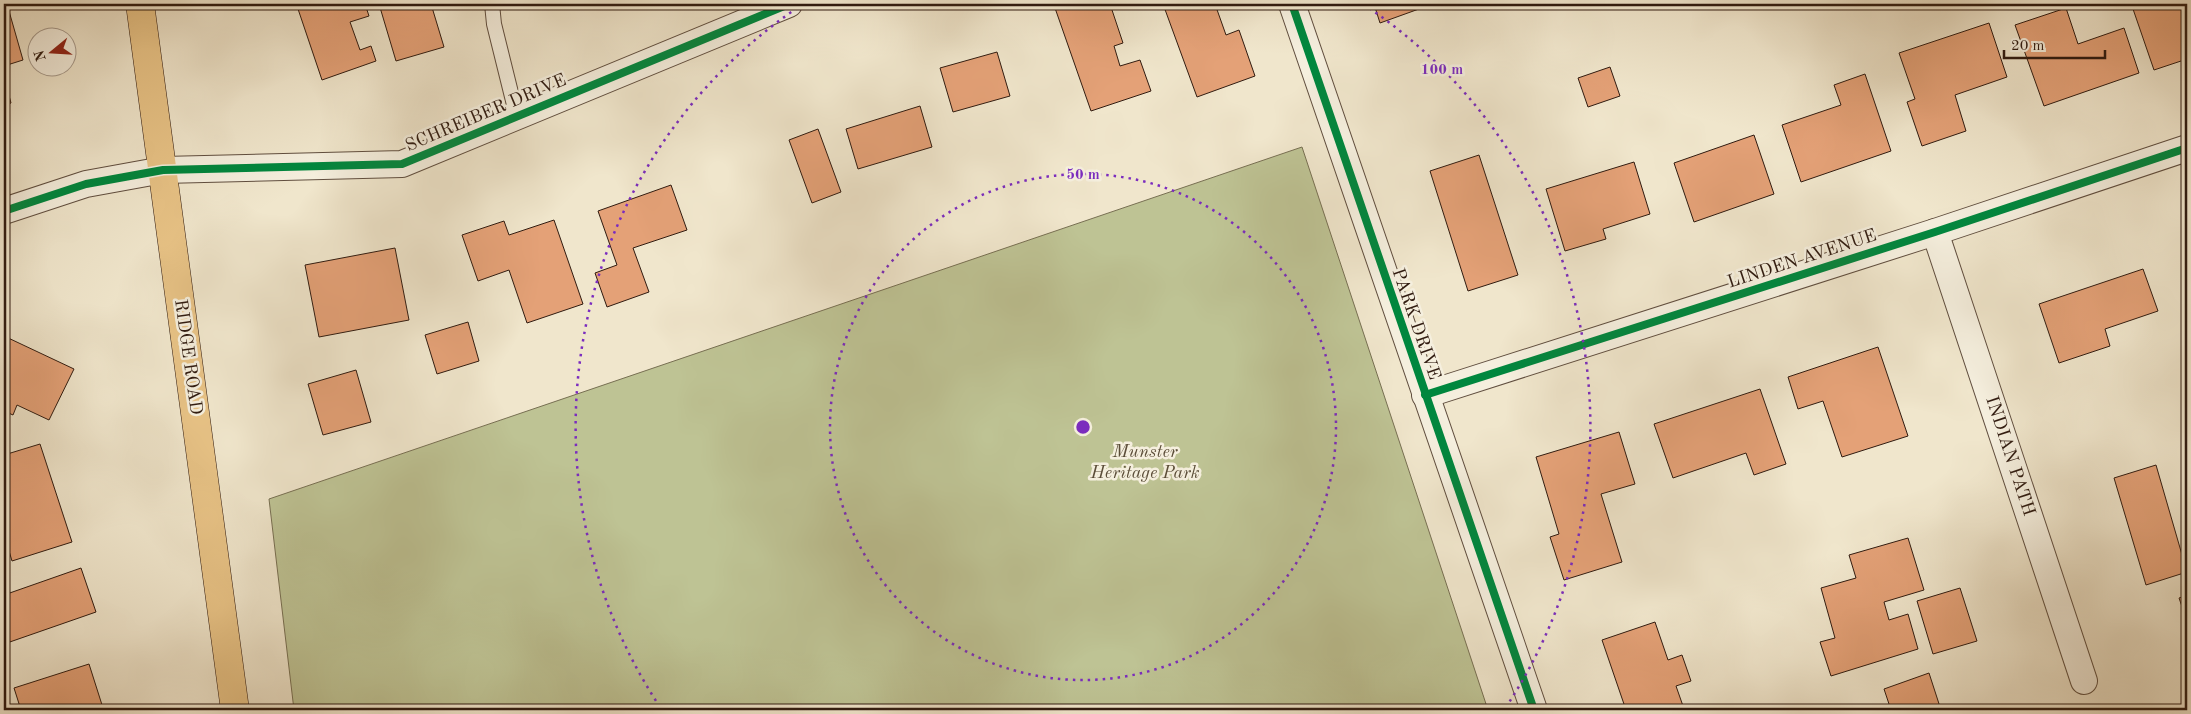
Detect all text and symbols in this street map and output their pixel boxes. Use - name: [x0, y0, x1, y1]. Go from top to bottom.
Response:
- north arrow: [28, 28, 78, 78]
- scale bar: [2004, 28, 2105, 60]
- text: 20 m: [2011, 39, 2045, 54]
- text: N: [32, 48, 49, 63]
- text: 100 m: [1421, 63, 1463, 78]
- street label: SCHREIBER DRIVE: [403, 71, 569, 155]
- text: 50 m: [1066, 168, 1100, 183]
- street label: LINDEN AVENUE: [1725, 226, 1879, 292]
- street label: PARK DRIVE: [1389, 266, 1443, 382]
- street label: RIDGE ROAD: [171, 298, 205, 416]
- street label: INDIAN PATH: [1982, 394, 2038, 518]
- centre of rings: [1074, 418, 1092, 436]
- park label: Munster Heritage Park: [1089, 443, 1200, 482]

